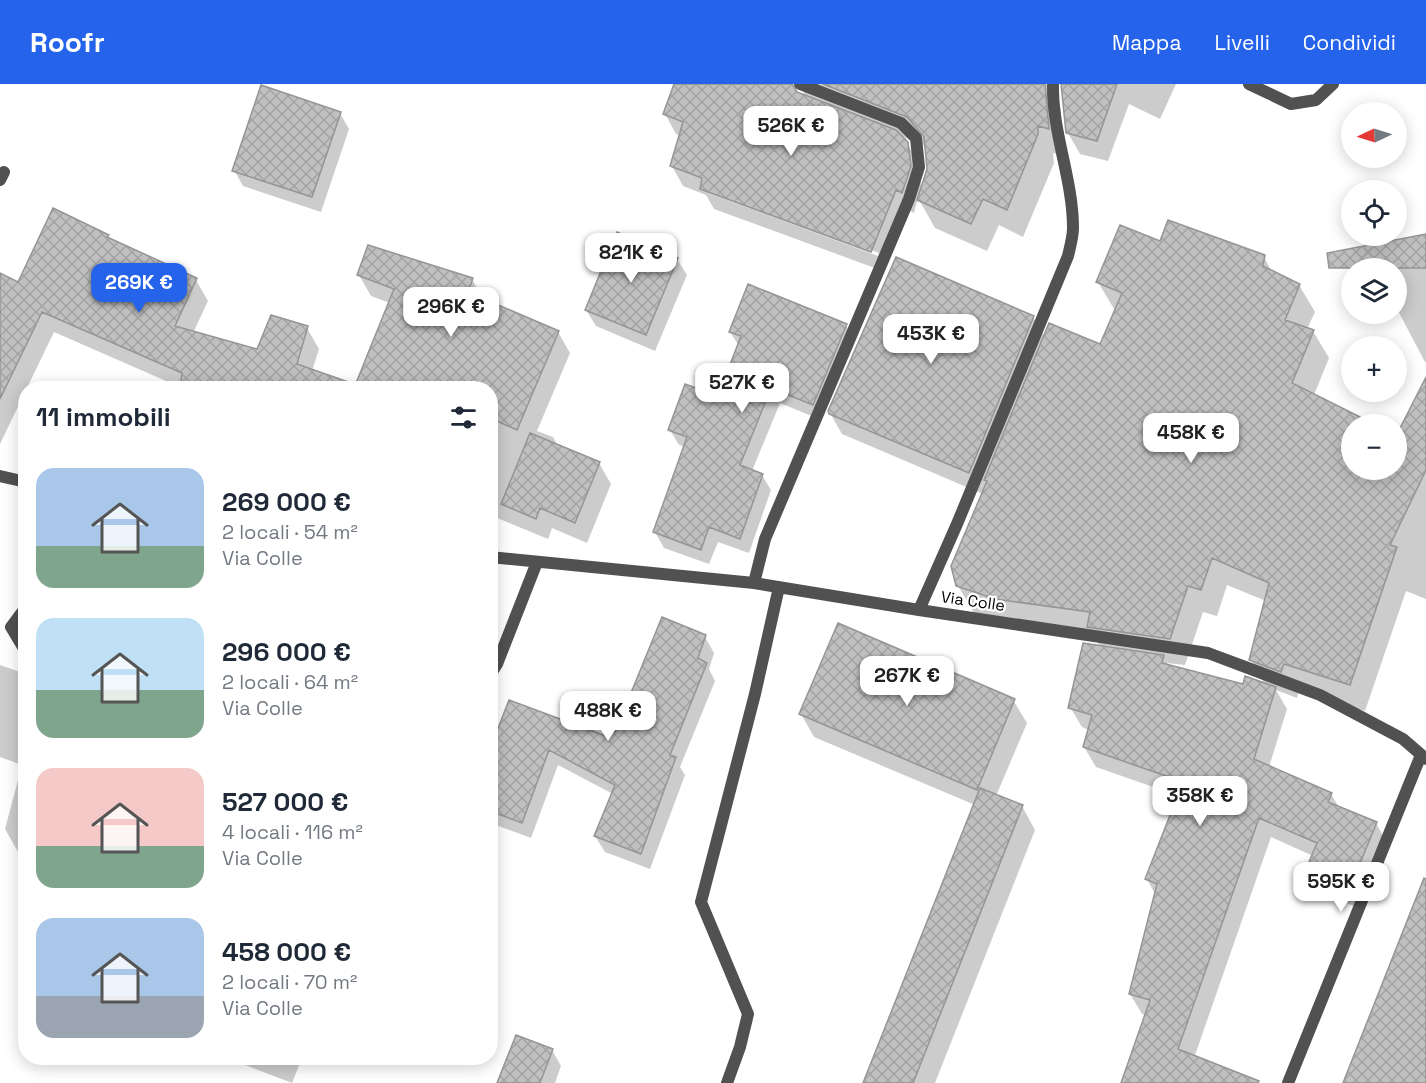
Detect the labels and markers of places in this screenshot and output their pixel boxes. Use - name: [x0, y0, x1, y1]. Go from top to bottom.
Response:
- pin: 526K €: [742, 106, 840, 157]
- pin: 821K €: [582, 233, 680, 284]
- pin: 269K €: [90, 263, 188, 314]
- pin: 296K €: [402, 287, 500, 338]
- pin: 453K €: [882, 314, 980, 365]
- pin: 527K €: [693, 363, 791, 414]
- pin: 458K €: [1142, 413, 1240, 464]
- pin: 267K €: [858, 656, 956, 707]
- pin: 488K €: [559, 691, 657, 742]
- pin: 358K €: [1151, 776, 1249, 827]
- pin: 595K €: [1292, 862, 1390, 913]

